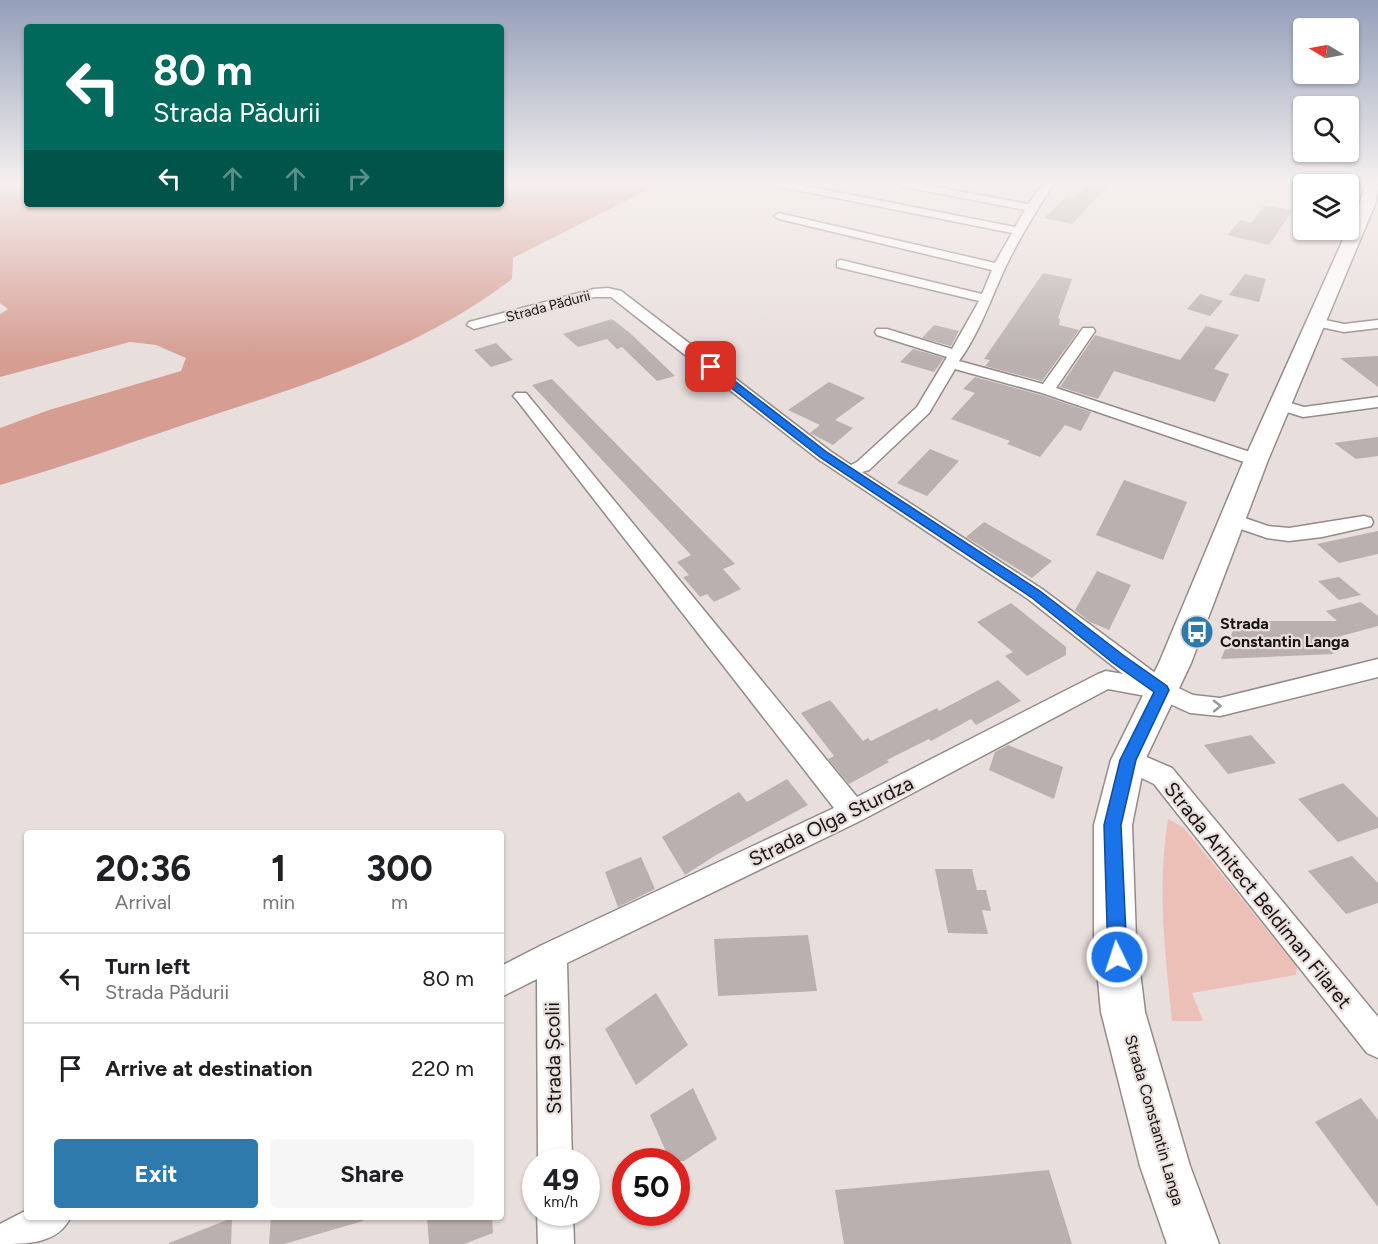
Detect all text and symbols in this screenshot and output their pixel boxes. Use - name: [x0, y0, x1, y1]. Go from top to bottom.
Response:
- north arrow: [1293, 18, 1359, 84]
- map controls: [1293, 18, 1359, 240]
- text: 80 m: [153, 45, 253, 96]
- icon: left: [54, 48, 132, 126]
- text: Strada Pădurii: [153, 96, 321, 129]
- button: search: [1293, 96, 1359, 162]
- icon: left: [153, 162, 186, 195]
- icon: ahead: [216, 162, 249, 195]
- icon: ahead: [279, 162, 312, 195]
- icon: right: [342, 162, 375, 195]
- button: layers: [1293, 174, 1359, 240]
- street label: Strada Pădurii: [504, 287, 592, 326]
- pin: [685, 341, 736, 392]
- icon: arrive: [694, 350, 727, 383]
- bus stop icon: Strada Constantin Langa: [1179, 614, 1215, 650]
- place label: Strada Constantin Langa: [1220, 614, 1349, 651]
- one-way arrow: [1212, 699, 1221, 712]
- street label: Strada Olga Sturdza: [745, 771, 917, 871]
- street label: Strada Arhitect Beldiman Filaret: [1159, 777, 1357, 1013]
- text: 20:36: [95, 847, 191, 890]
- text: 1: [271, 847, 286, 890]
- text: 300: [366, 847, 433, 890]
- text: Arrival: [115, 890, 171, 914]
- text: min: [262, 890, 295, 914]
- text: m: [391, 890, 408, 914]
- position arrow: [1085, 925, 1149, 989]
- text: Turn left: [105, 953, 191, 980]
- icon: left: [54, 962, 87, 995]
- text: 80 m: [422, 965, 474, 992]
- text: Strada Pădurii: [105, 980, 229, 1004]
- street label: Strada Școlii: [540, 1002, 566, 1114]
- street label: Strada Constantin Langa: [1121, 1033, 1188, 1208]
- icon: arrive: [54, 1052, 87, 1085]
- text: Arrive at destination: [105, 1055, 313, 1082]
- text: 220 m: [411, 1055, 474, 1082]
- button: Exit: [54, 1139, 258, 1208]
- button: Share: [270, 1139, 474, 1208]
- speed limit sign: 50: [612, 1148, 690, 1226]
- text: 49: [543, 1161, 579, 1198]
- text: km/h: [544, 1193, 578, 1211]

